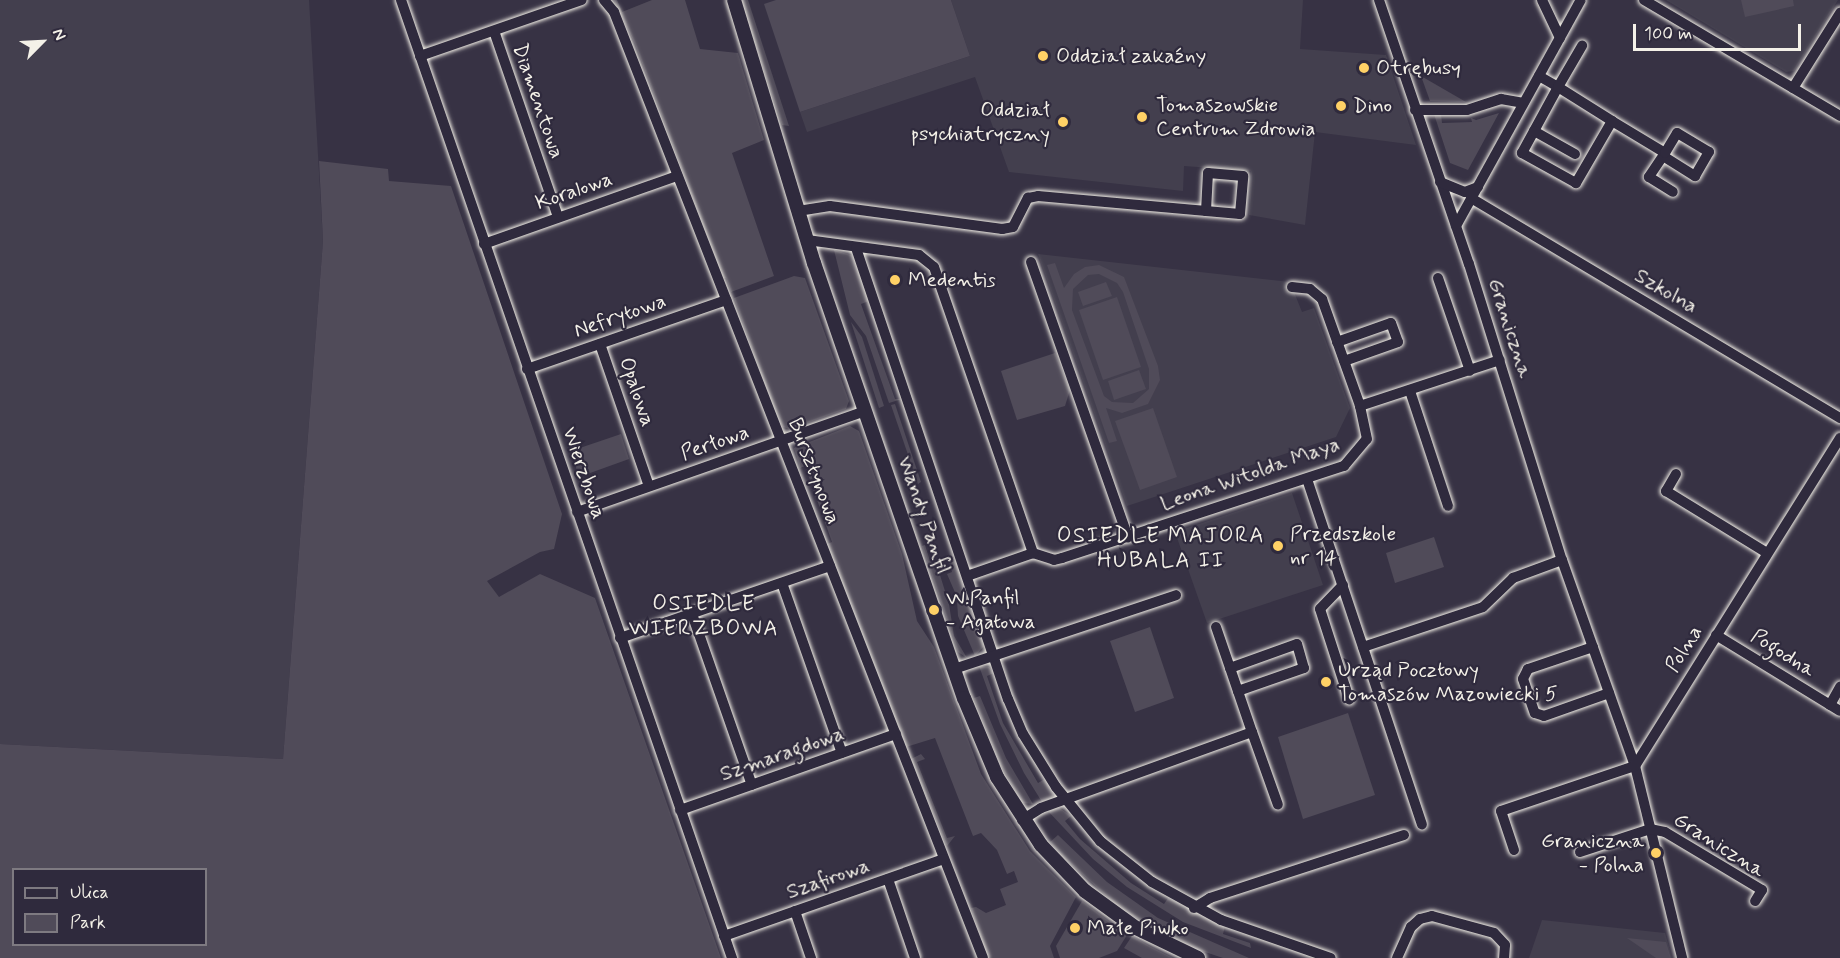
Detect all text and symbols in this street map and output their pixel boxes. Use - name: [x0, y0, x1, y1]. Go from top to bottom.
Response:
- north arrow: [12, 12, 72, 72]
- scale bar: [1636, 12, 1804, 50]
- text: 100 m: [1644, 22, 1692, 46]
- text: N: [47, 25, 71, 44]
- street label: Diamentowa: [507, 40, 569, 162]
- place label: Oddział zakaźny: [1056, 43, 1206, 69]
- marker: Oddział zakaźny: [1034, 47, 1052, 65]
- place label: Otrębusy: [1376, 55, 1461, 81]
- marker: Otrębusy: [1357, 61, 1371, 75]
- place label: Tomaszowskie Centrum Zdrowia: [1156, 92, 1317, 142]
- place label: Dino: [1353, 93, 1392, 119]
- place label: Oddział psychiatryczny: [911, 97, 1050, 147]
- marker: Dino: [1334, 99, 1348, 113]
- marker: Tomaszowskie Centrum Zdrowia: [1133, 108, 1151, 126]
- marker: Oddział psychiatryczny: [1054, 113, 1072, 131]
- street label: Koralowa: [532, 166, 616, 216]
- street label: Szkolna: [1630, 263, 1702, 319]
- place label: Medentis: [908, 267, 996, 293]
- marker: Medentis: [886, 271, 904, 289]
- street label: Graniczna: [1482, 275, 1538, 381]
- street label: Nefrytowa: [571, 288, 669, 344]
- street label: Opalowa: [613, 354, 661, 430]
- street label: Bursztynowa: [782, 414, 846, 528]
- street label: Perłowa: [678, 420, 752, 466]
- street label: Wierzbowa: [557, 424, 611, 522]
- street label: Leona Witolda Maya: [1160, 432, 1340, 516]
- street label: Wandy Panfil: [893, 455, 955, 575]
- place label: Przedszkole nr 14: [1290, 521, 1396, 571]
- district label: OSIEDLE MAJORA HUBALA II: [1057, 523, 1265, 574]
- marker: Przedszkole nr 14: [1271, 539, 1285, 553]
- place label: W.Panfil - Agatowa: [946, 585, 1036, 635]
- district label: OSIEDLE WIERZBOWA: [630, 591, 778, 642]
- marker: W.Panfil - Agatowa: [927, 603, 941, 617]
- street label: Polna: [1660, 621, 1708, 677]
- street label: Pogodna: [1746, 623, 1820, 683]
- place label: Urząd Pocztowy Tomaszów Mazowiecki 5: [1338, 657, 1560, 707]
- marker: Urząd Pocztowy Tomaszów Mazowiecki 5: [1319, 675, 1333, 689]
- street label: Szmaragdowa: [717, 721, 847, 787]
- street label: Graniczna: [1669, 807, 1769, 883]
- place label: Graniczna - Polna: [1541, 828, 1644, 878]
- marker: Graniczna - Polna: [1649, 846, 1663, 860]
- street label: Szafirowa: [783, 853, 873, 905]
- legend: [12, 868, 207, 946]
- text: Ulica: [70, 881, 109, 905]
- text: Park: [70, 911, 106, 935]
- place label: Małe Piwko: [1087, 915, 1188, 941]
- marker: Małe Piwko: [1068, 921, 1082, 935]

